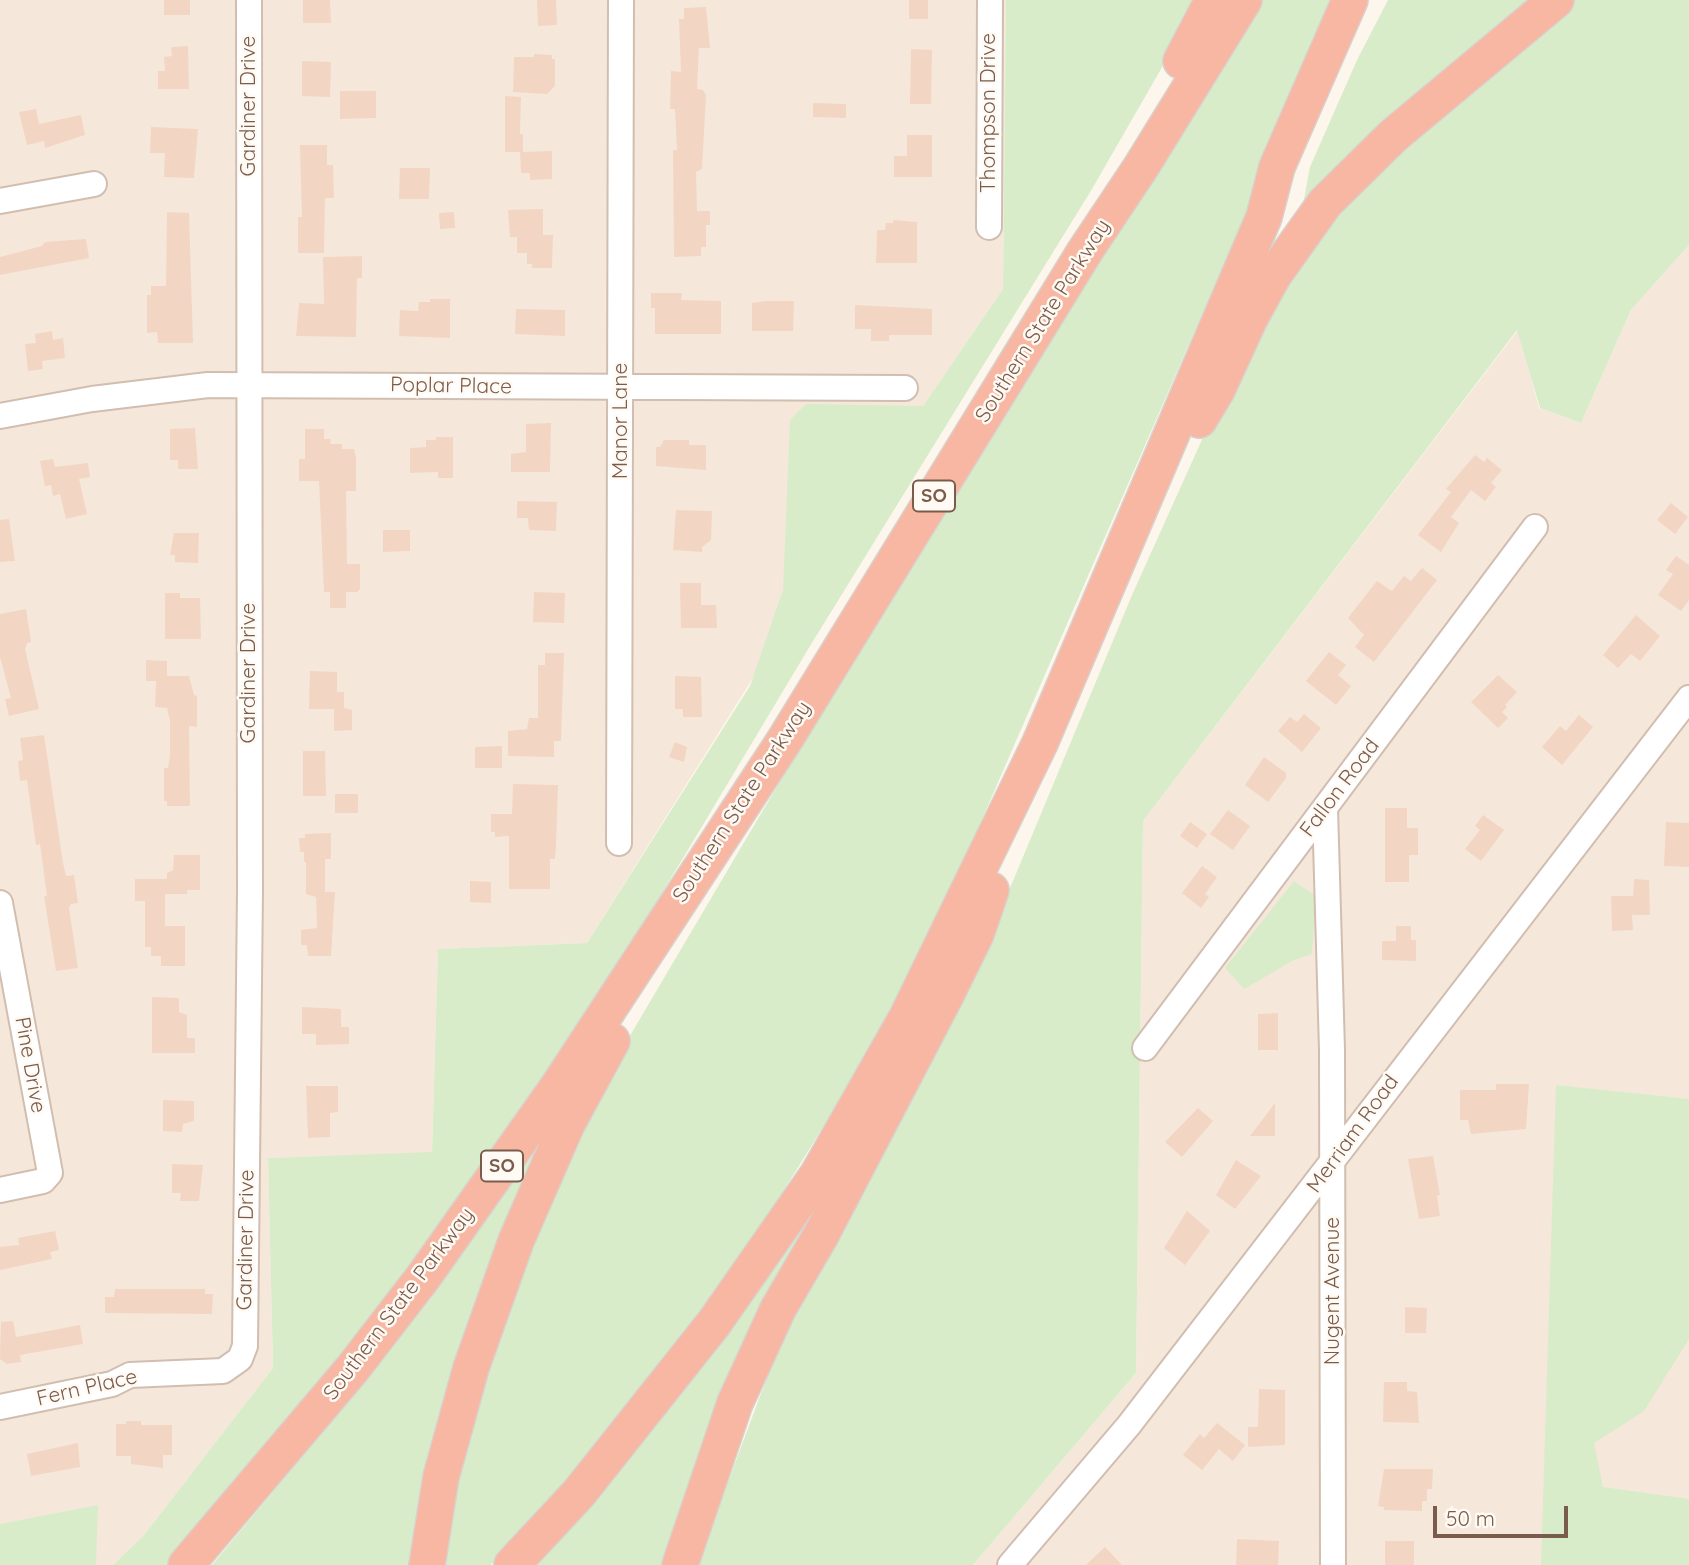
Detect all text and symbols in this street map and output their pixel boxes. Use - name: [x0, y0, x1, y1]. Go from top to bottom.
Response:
- street label: Thompson Drive: [976, 33, 1002, 193]
- street label: Gardiner Drive: [236, 36, 262, 176]
- street label: Southern State Parkway: [970, 215, 1116, 427]
- street label: Manor Lane: [608, 363, 634, 479]
- street label: Poplar Place: [390, 372, 512, 400]
- road number: SO: [913, 481, 955, 512]
- street label: Gardiner Drive: [236, 603, 262, 743]
- street label: Southern State Parkway: [668, 697, 816, 907]
- street label: Fallon Road: [1295, 734, 1385, 842]
- street label: Pine Drive: [9, 1015, 51, 1115]
- street label: Merriam Road: [1302, 1070, 1404, 1198]
- road number: SO: [481, 1150, 523, 1182]
- street label: Gardiner Drive: [232, 1169, 260, 1311]
- street label: Southern State Parkway: [318, 1203, 480, 1405]
- street label: Nugent Avenue: [1320, 1217, 1346, 1365]
- street label: Fern Place: [34, 1364, 140, 1412]
- scale bar: [1437, 1492, 1572, 1536]
- text: 50 m: [1446, 1505, 1495, 1531]

